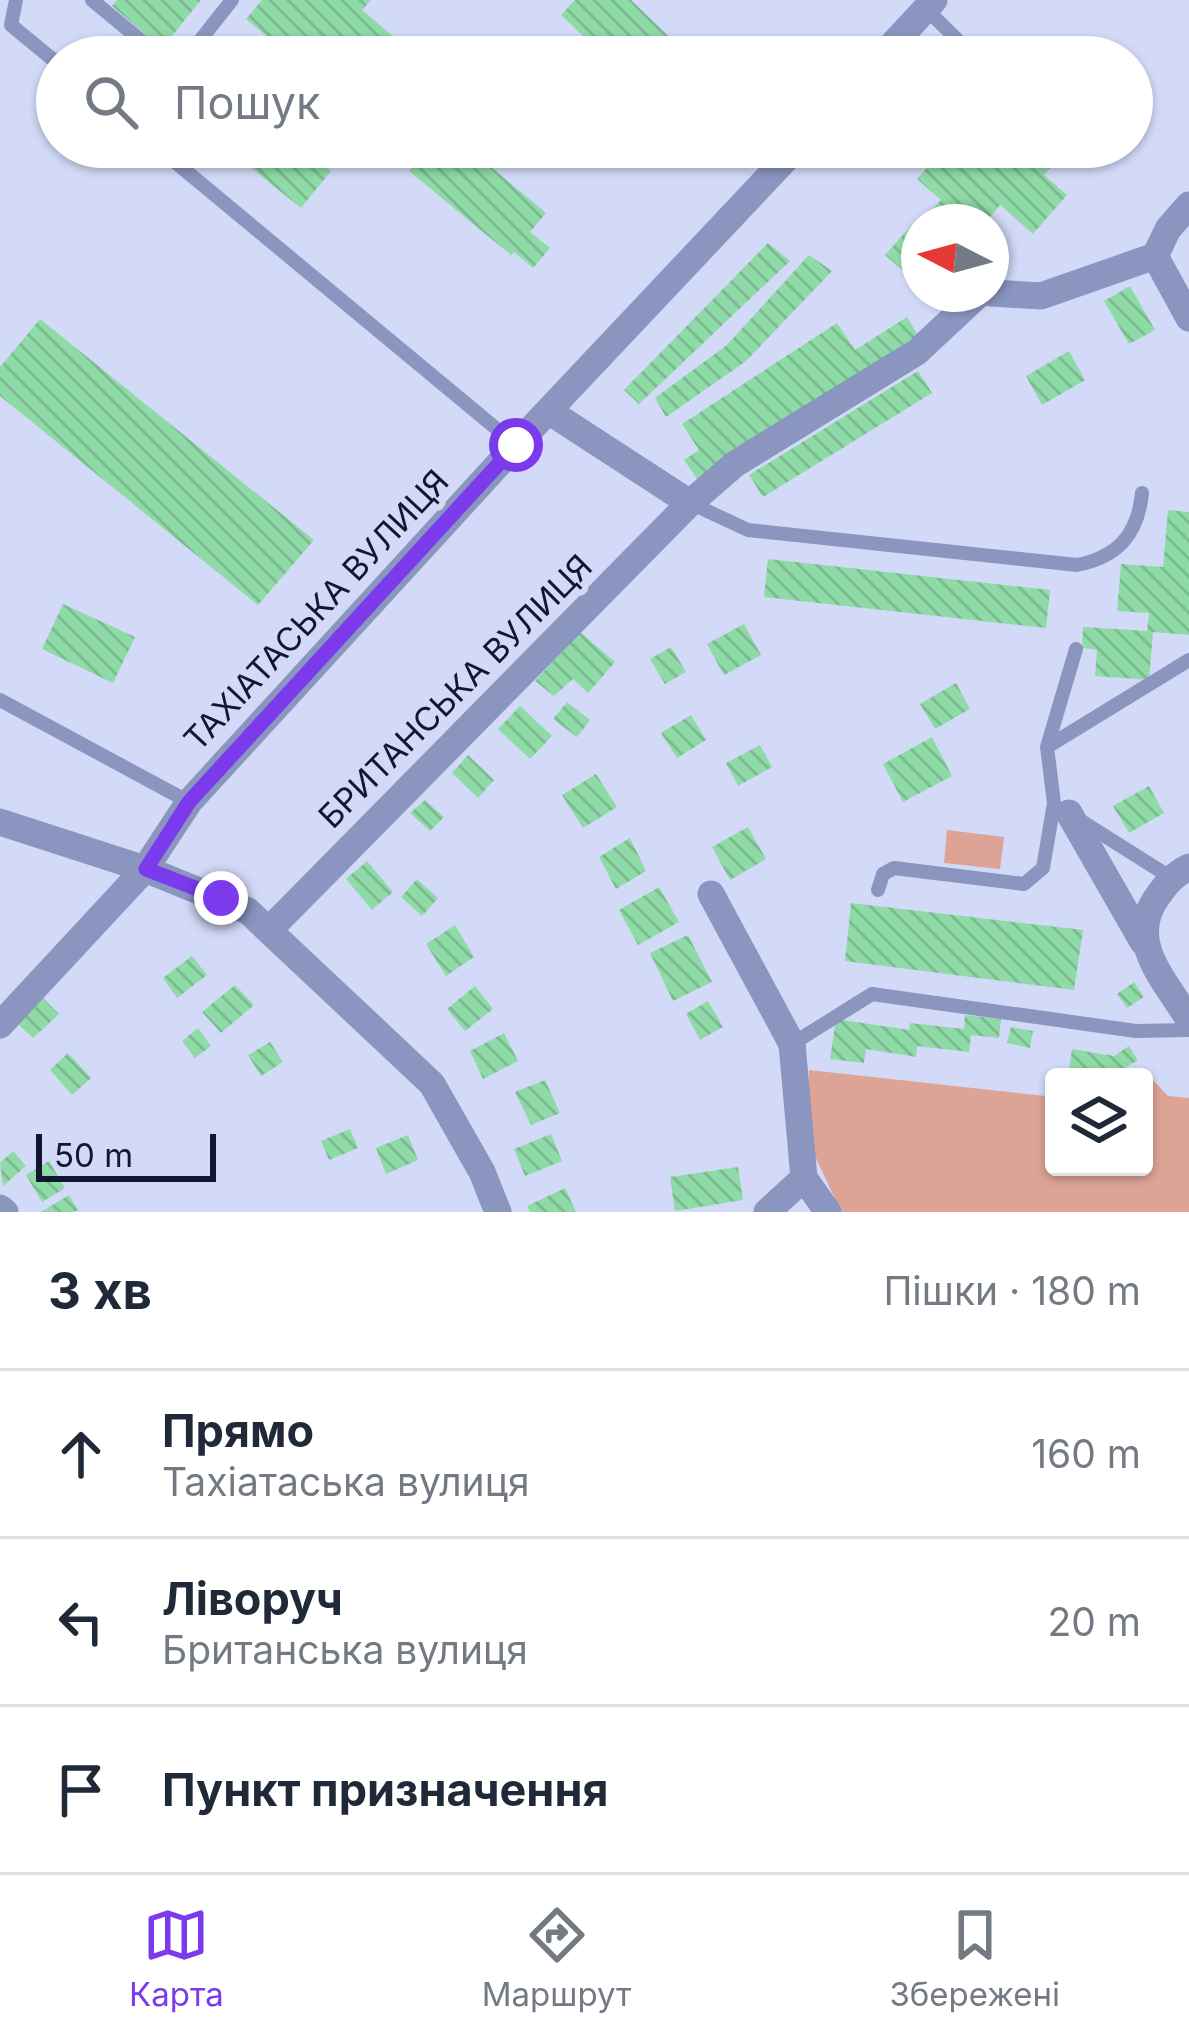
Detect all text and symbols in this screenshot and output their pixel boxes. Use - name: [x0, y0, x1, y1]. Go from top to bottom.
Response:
- search box: [36, 36, 1153, 168]
- icon: search: [78, 69, 144, 135]
- text: Пошук: [174, 75, 320, 130]
- north arrow: [901, 204, 1009, 312]
- route start: [489, 418, 543, 472]
- street label: ТАХІАТАСЬКА ВУЛИЦЯ: [175, 461, 457, 759]
- street label: БРИТАНСЬКА ВУЛИЦЯ: [310, 546, 600, 836]
- route end: [194, 871, 248, 925]
- map controls: [1045, 1068, 1153, 1176]
- button: layers: [1045, 1068, 1153, 1176]
- scale bar: [36, 1128, 216, 1181]
- text: 50 m: [54, 1135, 133, 1175]
- text: 3 хв: [48, 1260, 152, 1321]
- text: Пішки · 180 m: [883, 1267, 1141, 1314]
- text: Прямо: [162, 1403, 314, 1458]
- icon: ahead: [48, 1421, 114, 1487]
- text: 160 m: [1031, 1430, 1141, 1477]
- text: Тахіатаська вулиця: [162, 1458, 530, 1505]
- text: Ліворуч: [162, 1571, 343, 1626]
- icon: left: [48, 1589, 114, 1655]
- text: 20 m: [1047, 1598, 1141, 1645]
- text: Британська вулиця: [162, 1626, 528, 1673]
- icon: arrive: [48, 1757, 114, 1823]
- text: Пункт призначення: [162, 1762, 608, 1817]
- tab: Карта: [129, 1902, 224, 2014]
- tab: Маршрут: [482, 1902, 631, 2014]
- tab: Збережені: [889, 1902, 1060, 2014]

